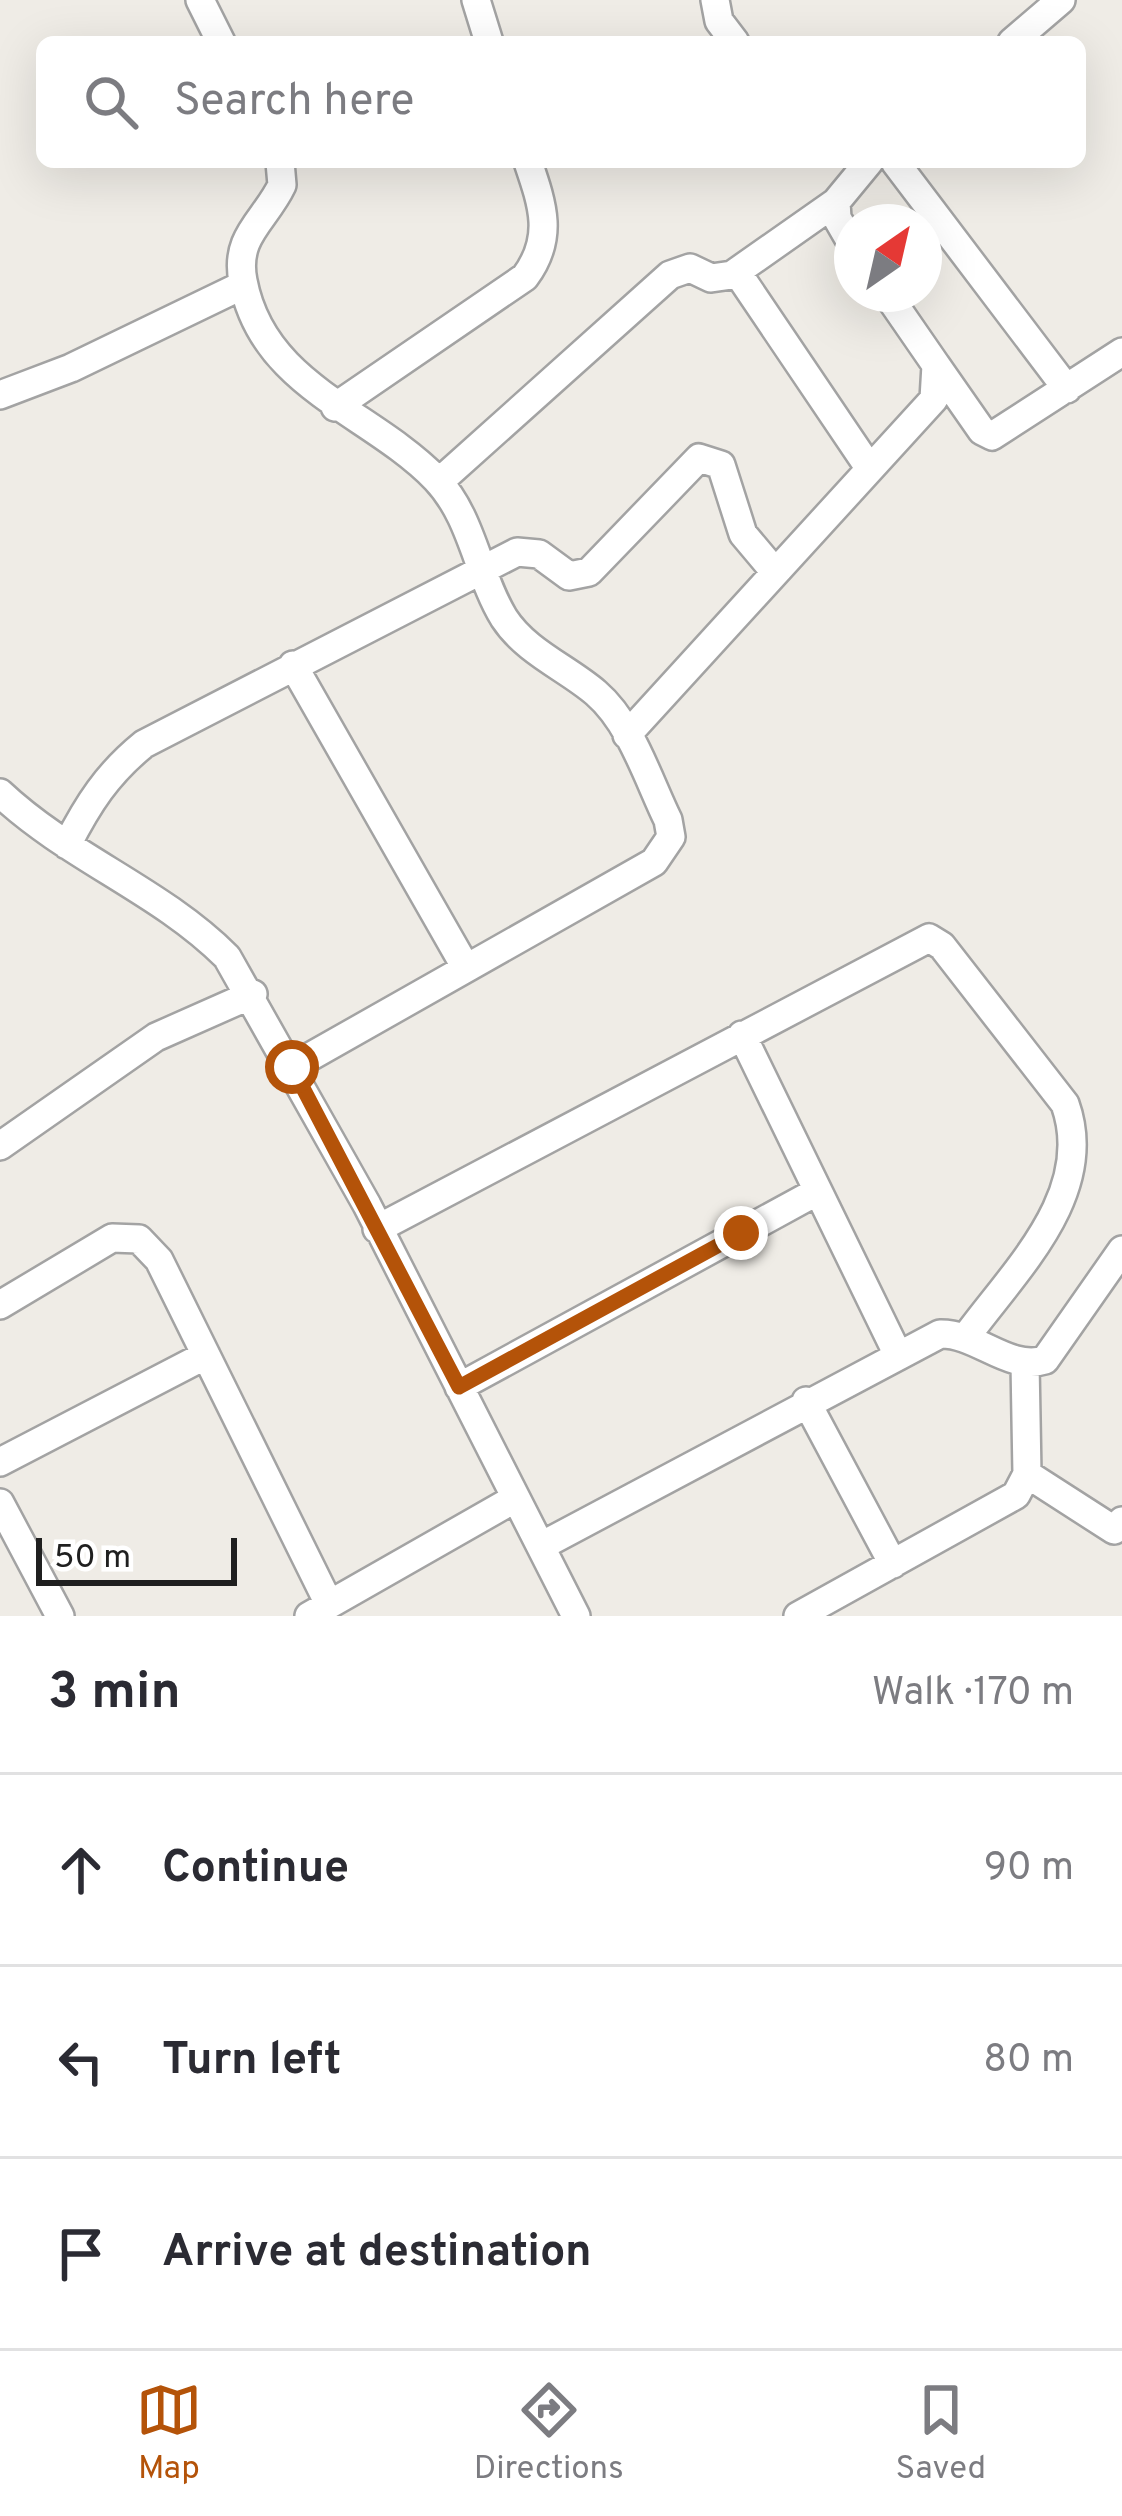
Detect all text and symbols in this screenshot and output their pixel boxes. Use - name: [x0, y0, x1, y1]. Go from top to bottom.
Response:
- search box: [36, 36, 1086, 168]
- icon: search: [78, 69, 144, 135]
- text: Search here: [174, 74, 414, 131]
- north arrow: [834, 204, 942, 312]
- route start: [265, 1040, 319, 1094]
- route end: [714, 1206, 768, 1260]
- scale bar: [36, 1532, 237, 1585]
- text: 50 m: [54, 1538, 131, 1580]
- text: 3 min: [48, 1662, 181, 1727]
- text: Walk · 170 m: [872, 1670, 1074, 1719]
- icon: ahead: [48, 1837, 114, 1903]
- text: Continue: [162, 1841, 349, 1898]
- text: 90 m: [984, 1845, 1074, 1894]
- icon: left: [48, 2029, 114, 2095]
- text: Turn left: [162, 2033, 341, 2090]
- text: 80 m: [983, 2037, 1074, 2086]
- icon: arrive: [48, 2221, 114, 2287]
- text: Arrive at destination: [162, 2225, 592, 2282]
- tab: Map: [136, 2377, 202, 2491]
- tab: Directions: [474, 2377, 624, 2491]
- tab: Saved: [895, 2377, 986, 2491]

